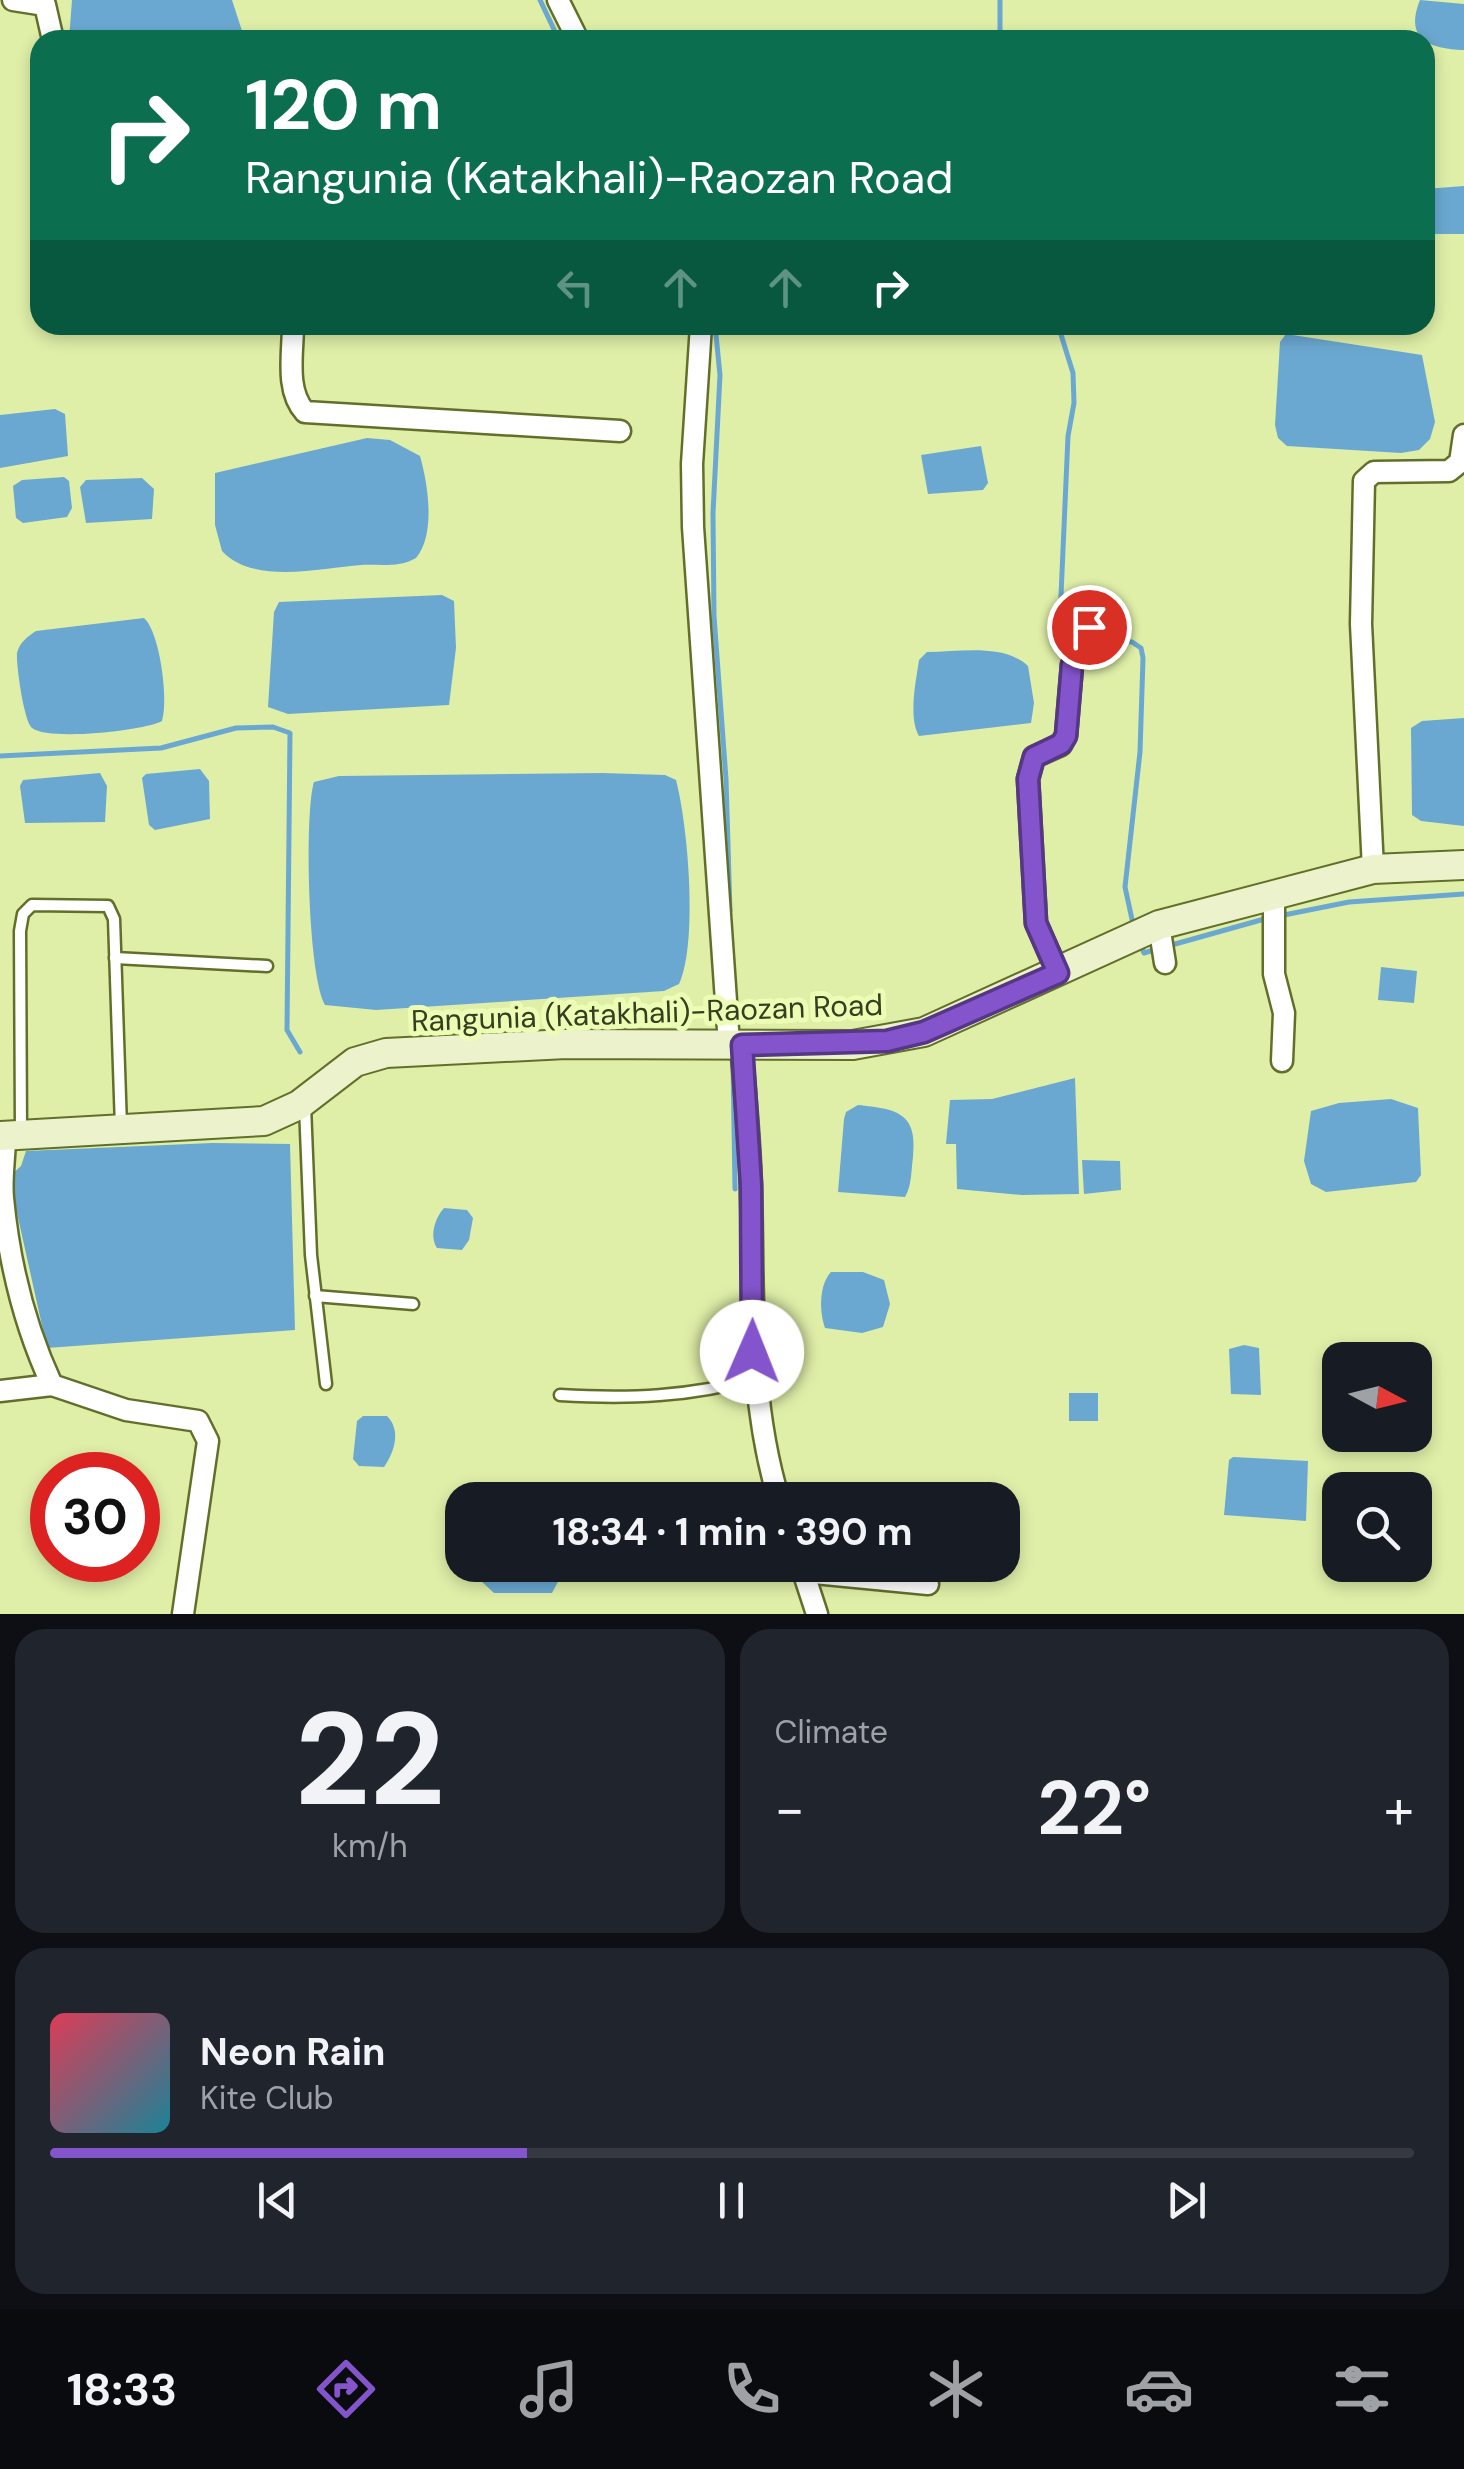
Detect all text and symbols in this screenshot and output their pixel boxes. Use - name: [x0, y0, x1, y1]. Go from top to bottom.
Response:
- text: 120 m: [245, 60, 442, 151]
- icon: right: [80, 70, 210, 200]
- text: Rangunia (Katakhali)-Raozan Road: [245, 148, 953, 207]
- icon: left: [548, 260, 603, 315]
- icon: ahead: [653, 260, 708, 315]
- icon: ahead: [758, 260, 813, 315]
- icon: right: [863, 260, 918, 315]
- pin: [1047, 585, 1132, 670]
- icon: arrive: [1062, 600, 1117, 655]
- street label: Rangunia (Katakhali)-Raozan Road: [410, 985, 884, 1040]
- position arrow: [700, 1300, 804, 1404]
- north arrow: [1322, 1342, 1432, 1452]
- map controls: [1322, 1342, 1432, 1582]
- speed limit sign: 30: [30, 1452, 160, 1582]
- button: search: [1322, 1472, 1432, 1582]
- text: 18:34 · 1 min · 390 m: [553, 1507, 913, 1557]
- text: 22: [295, 1675, 445, 1844]
- text: Climate: [775, 1711, 888, 1753]
- text: 22°: [1037, 1760, 1151, 1857]
- text: −: [775, 1773, 805, 1845]
- text: +: [1384, 1773, 1414, 1845]
- text: km/h: [332, 1825, 408, 1867]
- text: Neon Rain: [200, 2027, 385, 2077]
- text: Kite Club: [200, 2077, 334, 2119]
- icon: previous: [250, 2173, 305, 2228]
- icon: pause: [704, 2173, 759, 2228]
- icon: next: [1159, 2173, 1214, 2228]
- icon: directions: [311, 2354, 381, 2424]
- icon: music: [514, 2354, 584, 2424]
- icon: phone: [717, 2354, 787, 2424]
- icon: climate: [921, 2354, 991, 2424]
- icon: car: [1124, 2354, 1194, 2424]
- icon: filters: [1327, 2354, 1397, 2424]
- text: 18:33: [67, 2360, 177, 2419]

